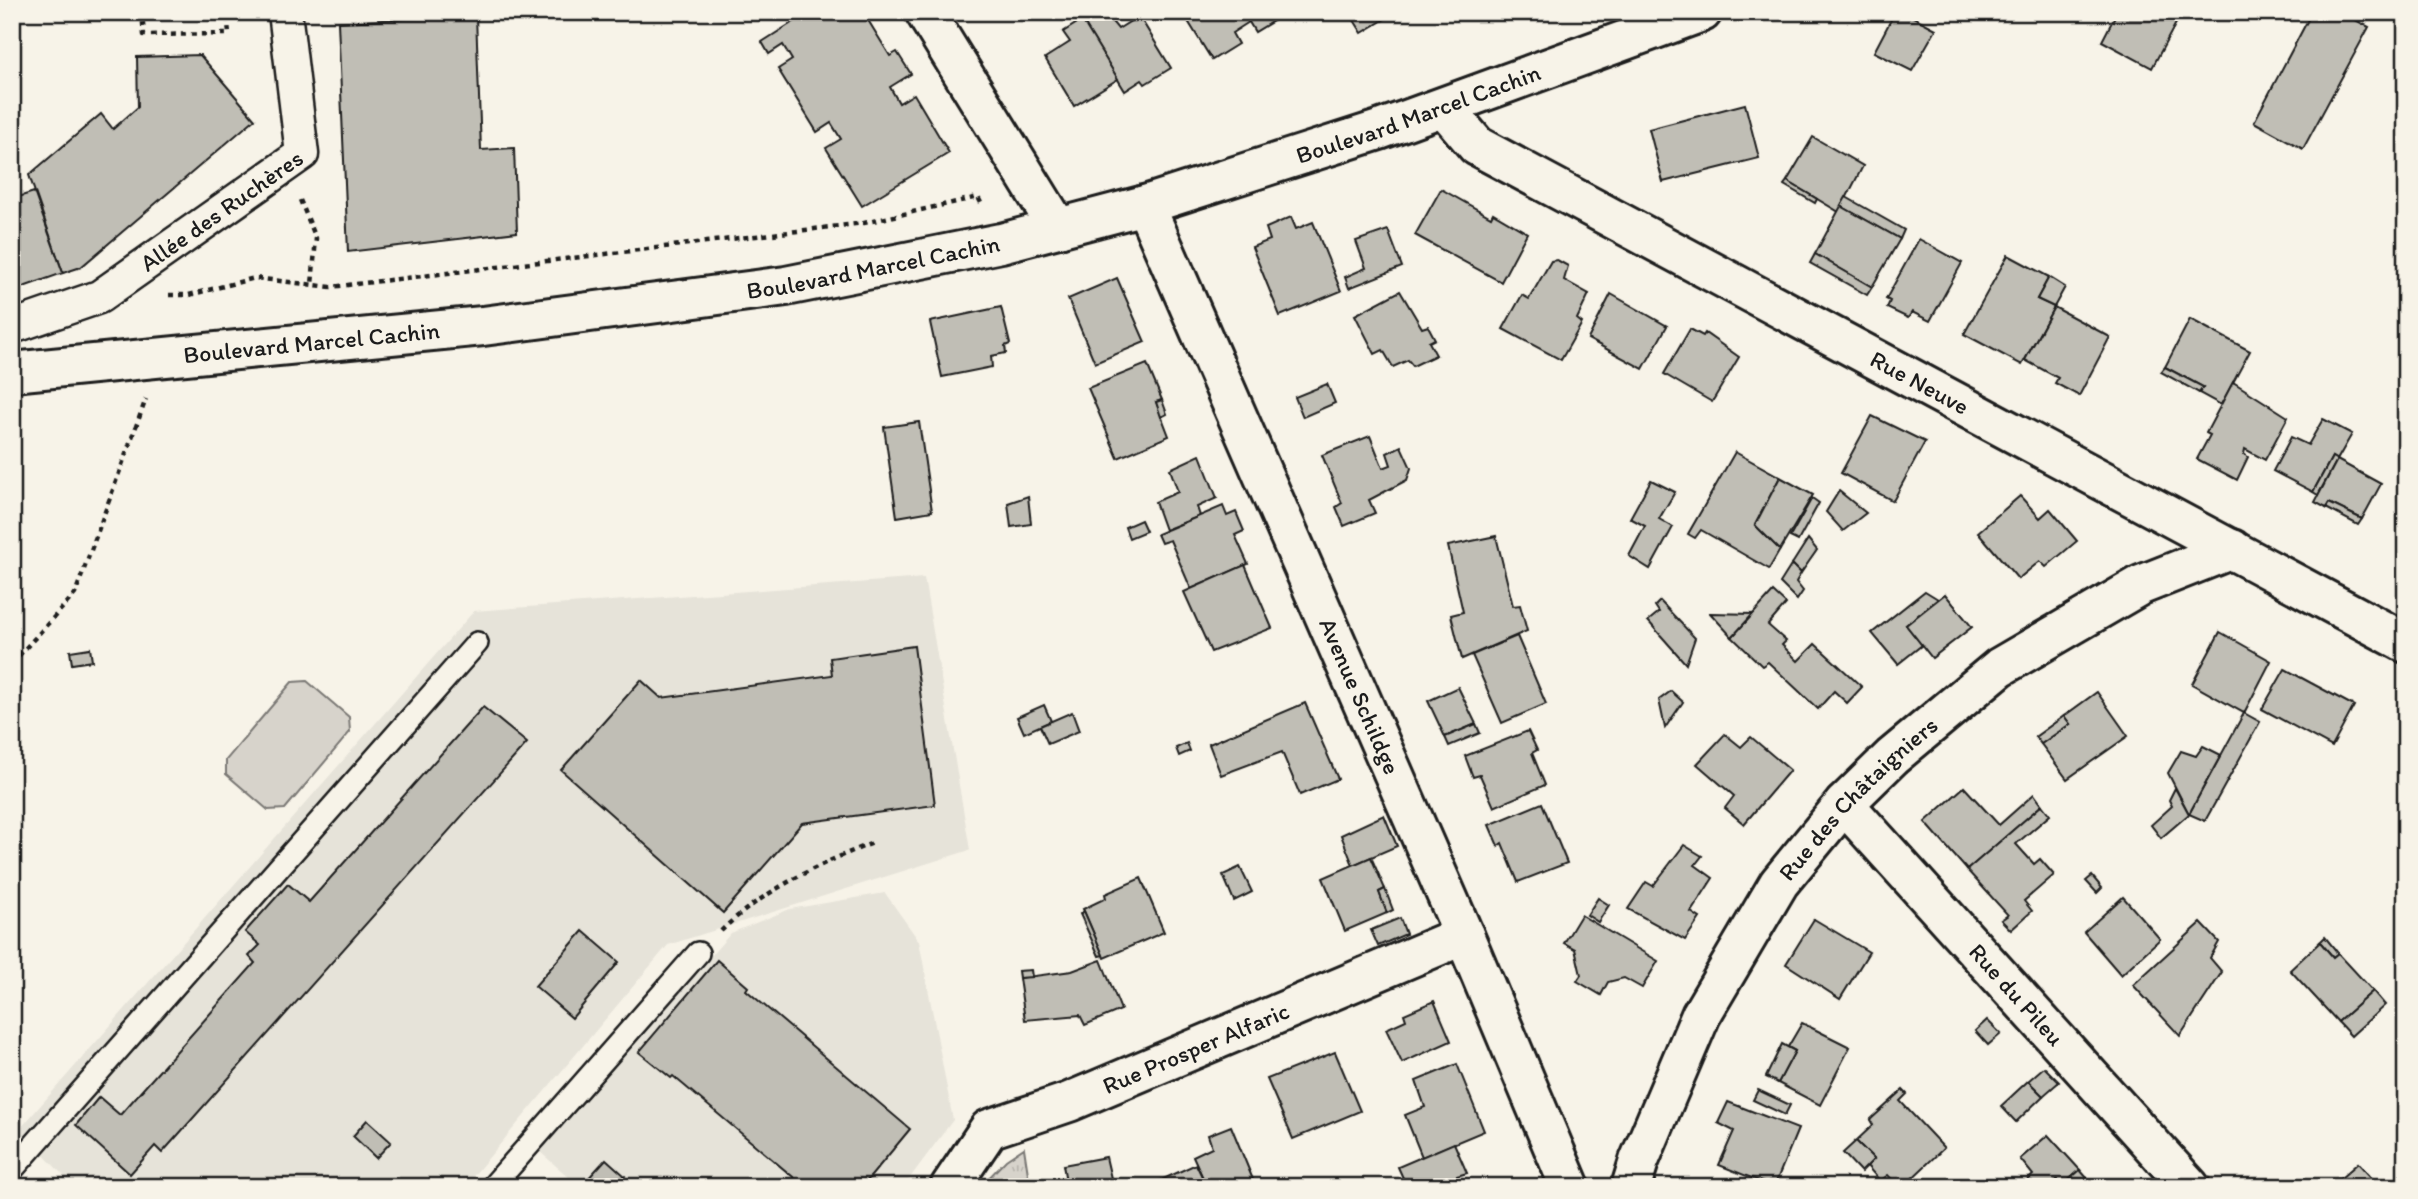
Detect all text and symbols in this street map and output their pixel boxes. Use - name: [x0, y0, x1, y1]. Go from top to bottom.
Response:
- street label: Boulevard Marcel Cachin: [1292, 57, 1545, 170]
- street label: Allée des Ruchères: [134, 143, 308, 278]
- street label: Boulevard Marcel Cachin: [745, 228, 1003, 305]
- street label: Boulevard Marcel Cachin: [182, 315, 441, 369]
- street label: Rue Neuve: [1865, 344, 1974, 421]
- street label: Avenue Schildge: [1313, 613, 1407, 779]
- street label: Rue des Châtaigniers: [1772, 710, 1943, 886]
- street label: Rue du Pileu: [1963, 937, 2070, 1052]
- street label: Rue Prosper Alfaric: [1098, 996, 1293, 1100]

